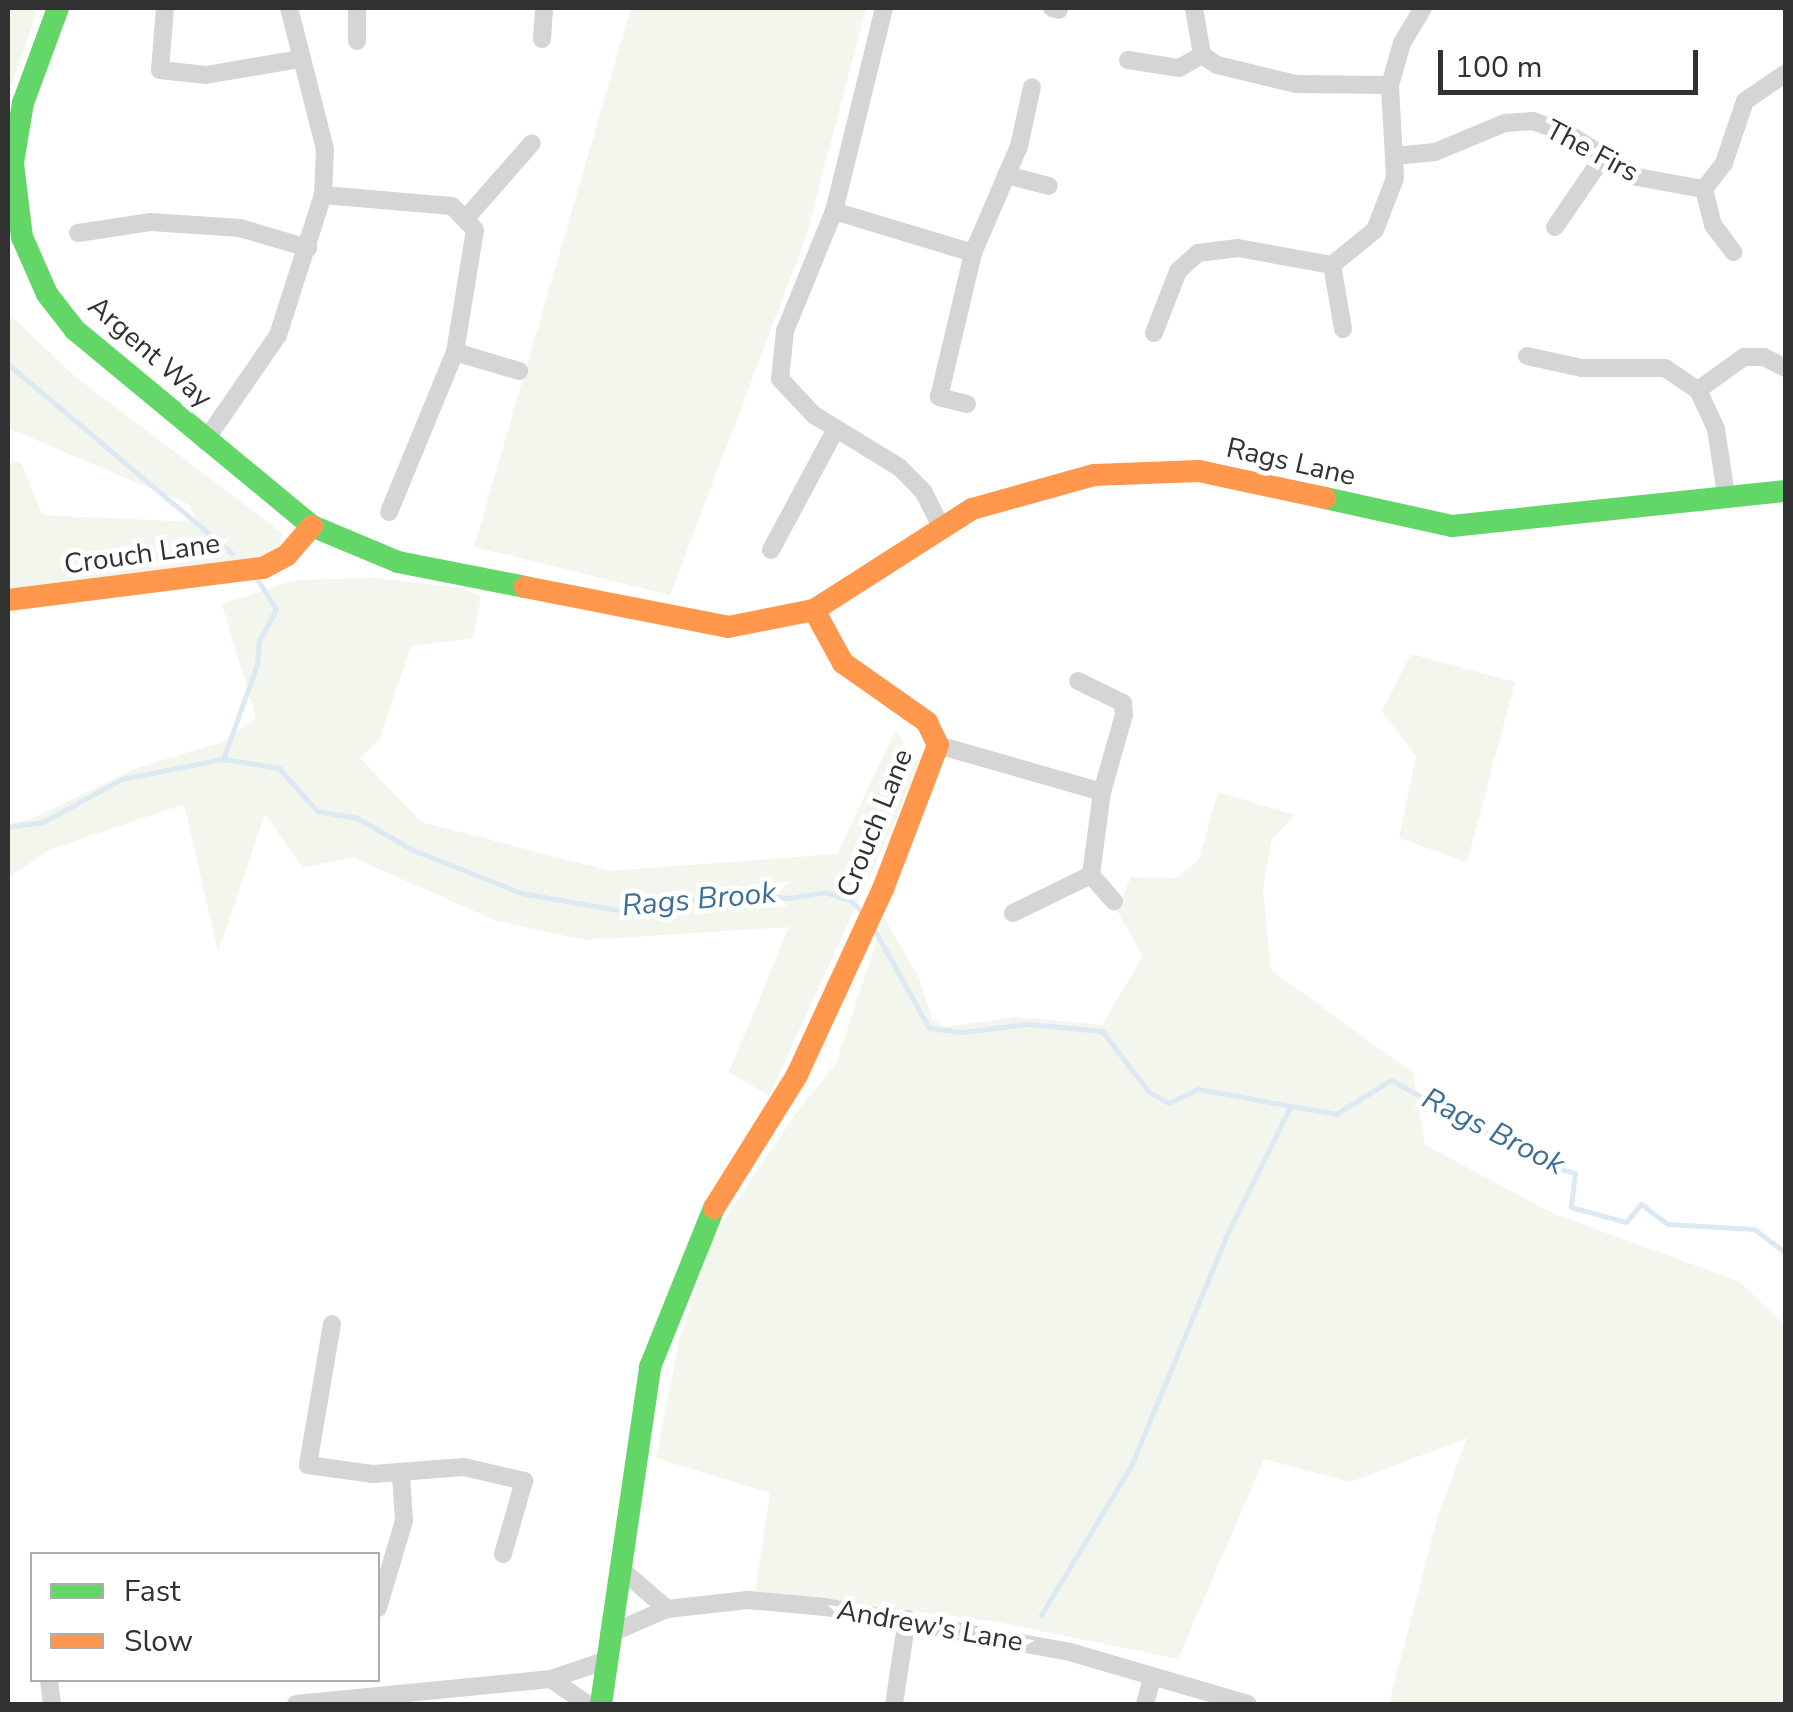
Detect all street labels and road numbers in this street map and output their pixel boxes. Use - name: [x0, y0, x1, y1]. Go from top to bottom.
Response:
- street label: The Firs: [1540, 113, 1644, 189]
- street label: Argent Way: [81, 289, 219, 415]
- street label: Rags Lane: [1223, 431, 1359, 493]
- street label: Crouch Lane: [62, 526, 222, 582]
- street label: Crouch Lane: [830, 744, 920, 902]
- street label: Andrew's Lane: [834, 1593, 1026, 1659]

